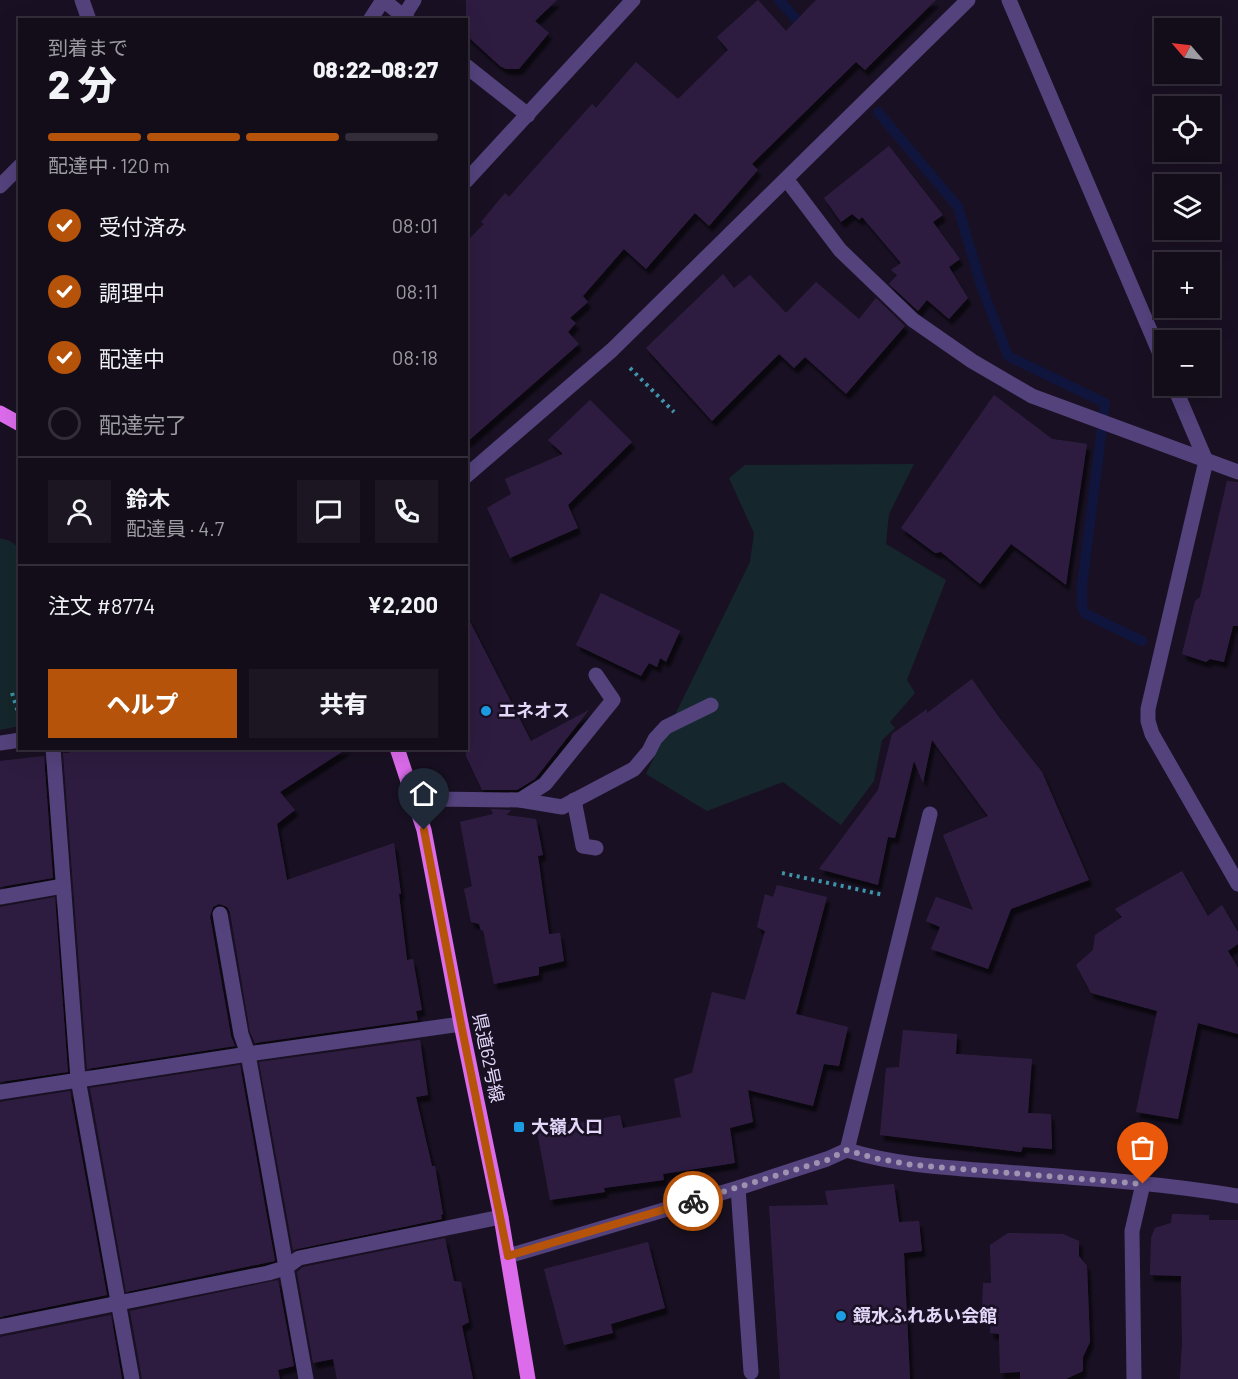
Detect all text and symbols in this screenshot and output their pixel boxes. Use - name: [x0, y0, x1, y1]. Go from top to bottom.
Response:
- north arrow: [1154, 18, 1220, 84]
- map controls: [1154, 18, 1220, 396]
- text: 到着まで: [48, 35, 128, 59]
- text: 08:22–08:27: [313, 56, 438, 82]
- text: 2 分: [48, 60, 117, 107]
- button: locate: [1154, 96, 1220, 162]
- text: 配達中 · 120 m: [48, 153, 170, 177]
- button: layers: [1154, 174, 1220, 240]
- icon: check: [48, 209, 81, 242]
- text: 受付済み: [99, 213, 187, 239]
- text: 08:01: [392, 213, 438, 237]
- button: +: [1154, 252, 1220, 318]
- icon: check: [48, 275, 81, 308]
- text: 調理中: [99, 279, 165, 305]
- text: 08:11: [395, 279, 438, 303]
- button: −: [1154, 330, 1220, 396]
- icon: check: [48, 341, 81, 374]
- text: 配達中: [99, 345, 165, 371]
- text: 08:18: [392, 345, 438, 369]
- text: 配達完了: [99, 411, 187, 437]
- button: person: [48, 480, 111, 543]
- button: chat: [297, 480, 360, 543]
- button: phone: [375, 480, 438, 543]
- text: 鈴木: [126, 485, 170, 511]
- text: 配達員 · 4.7: [126, 516, 224, 540]
- text: ¥2,200: [367, 591, 438, 617]
- text: 注文 #8774: [48, 592, 155, 618]
- button: ヘルプ: [48, 669, 237, 738]
- button: 共有: [249, 669, 438, 738]
- place label: エネオス: [498, 699, 570, 721]
- marker: エネオス: [479, 704, 493, 718]
- pin: [398, 768, 449, 830]
- icon: home: [407, 777, 440, 810]
- street label: 県道62号線: [469, 1011, 509, 1105]
- place label: 大嶺入口: [531, 1115, 603, 1137]
- marker: 大嶺入口: [512, 1120, 526, 1134]
- pin: [1117, 1122, 1168, 1184]
- icon: bag: [1126, 1131, 1159, 1164]
- courier: [663, 1171, 723, 1231]
- icon: bike: [677, 1185, 710, 1218]
- place label: 鏡水ふれあい会館: [852, 1304, 997, 1326]
- marker: 鏡水ふれあい会館: [834, 1309, 848, 1323]

